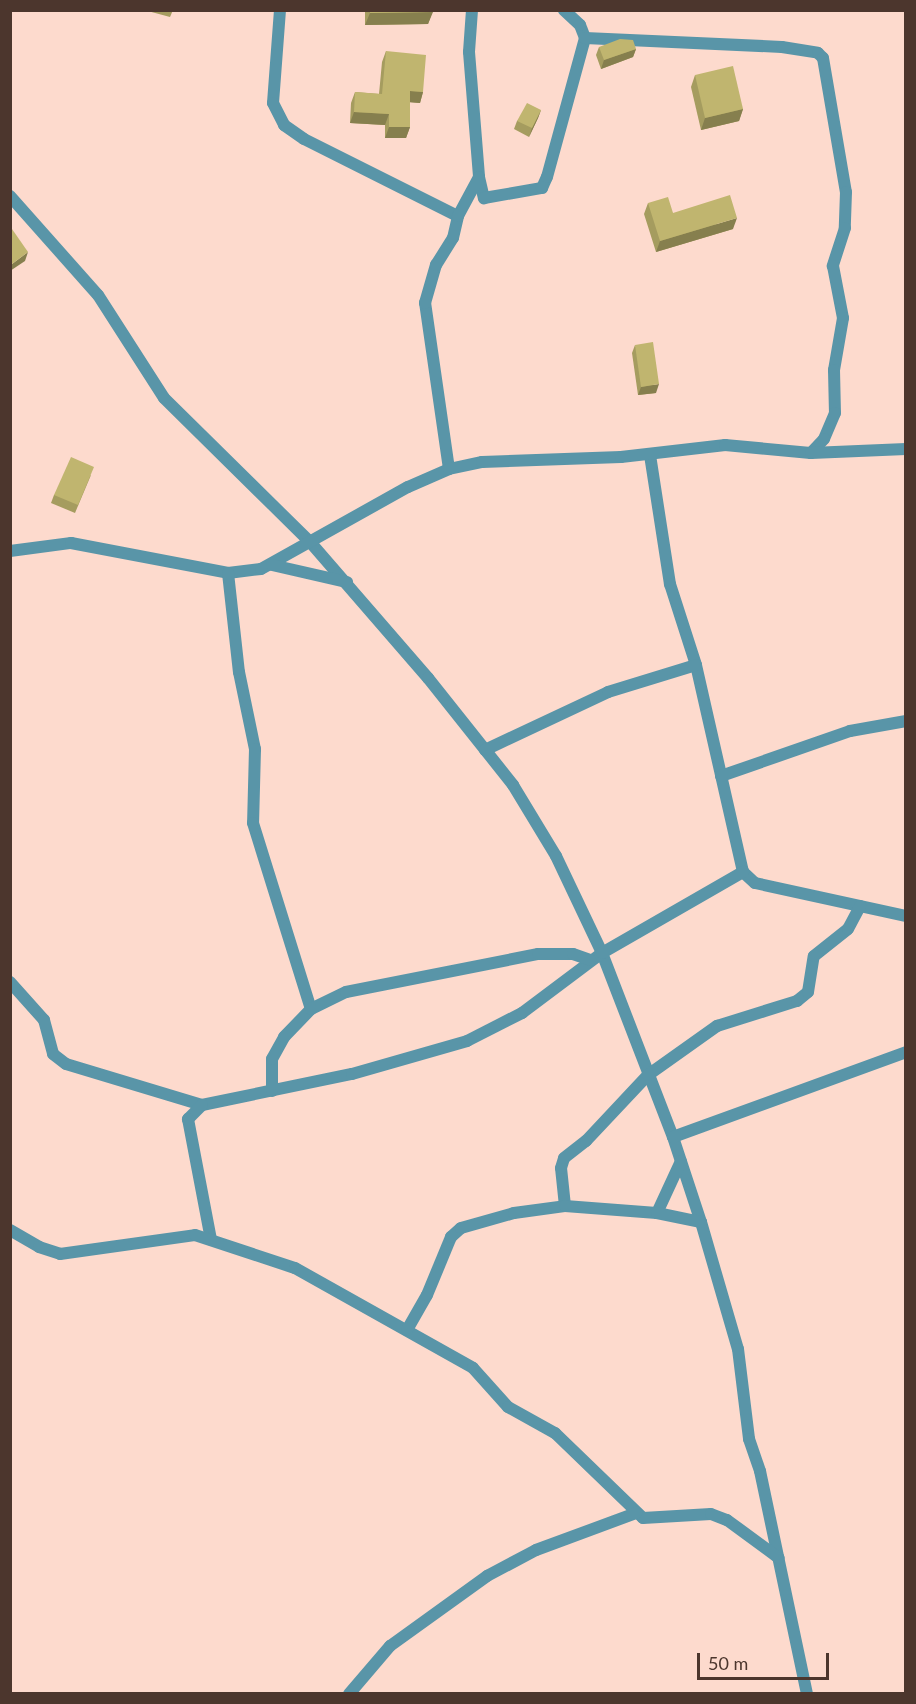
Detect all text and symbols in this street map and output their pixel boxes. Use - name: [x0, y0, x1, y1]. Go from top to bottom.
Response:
- scale bar: [700, 1641, 832, 1679]
- text: 50 m: [708, 1652, 748, 1674]

